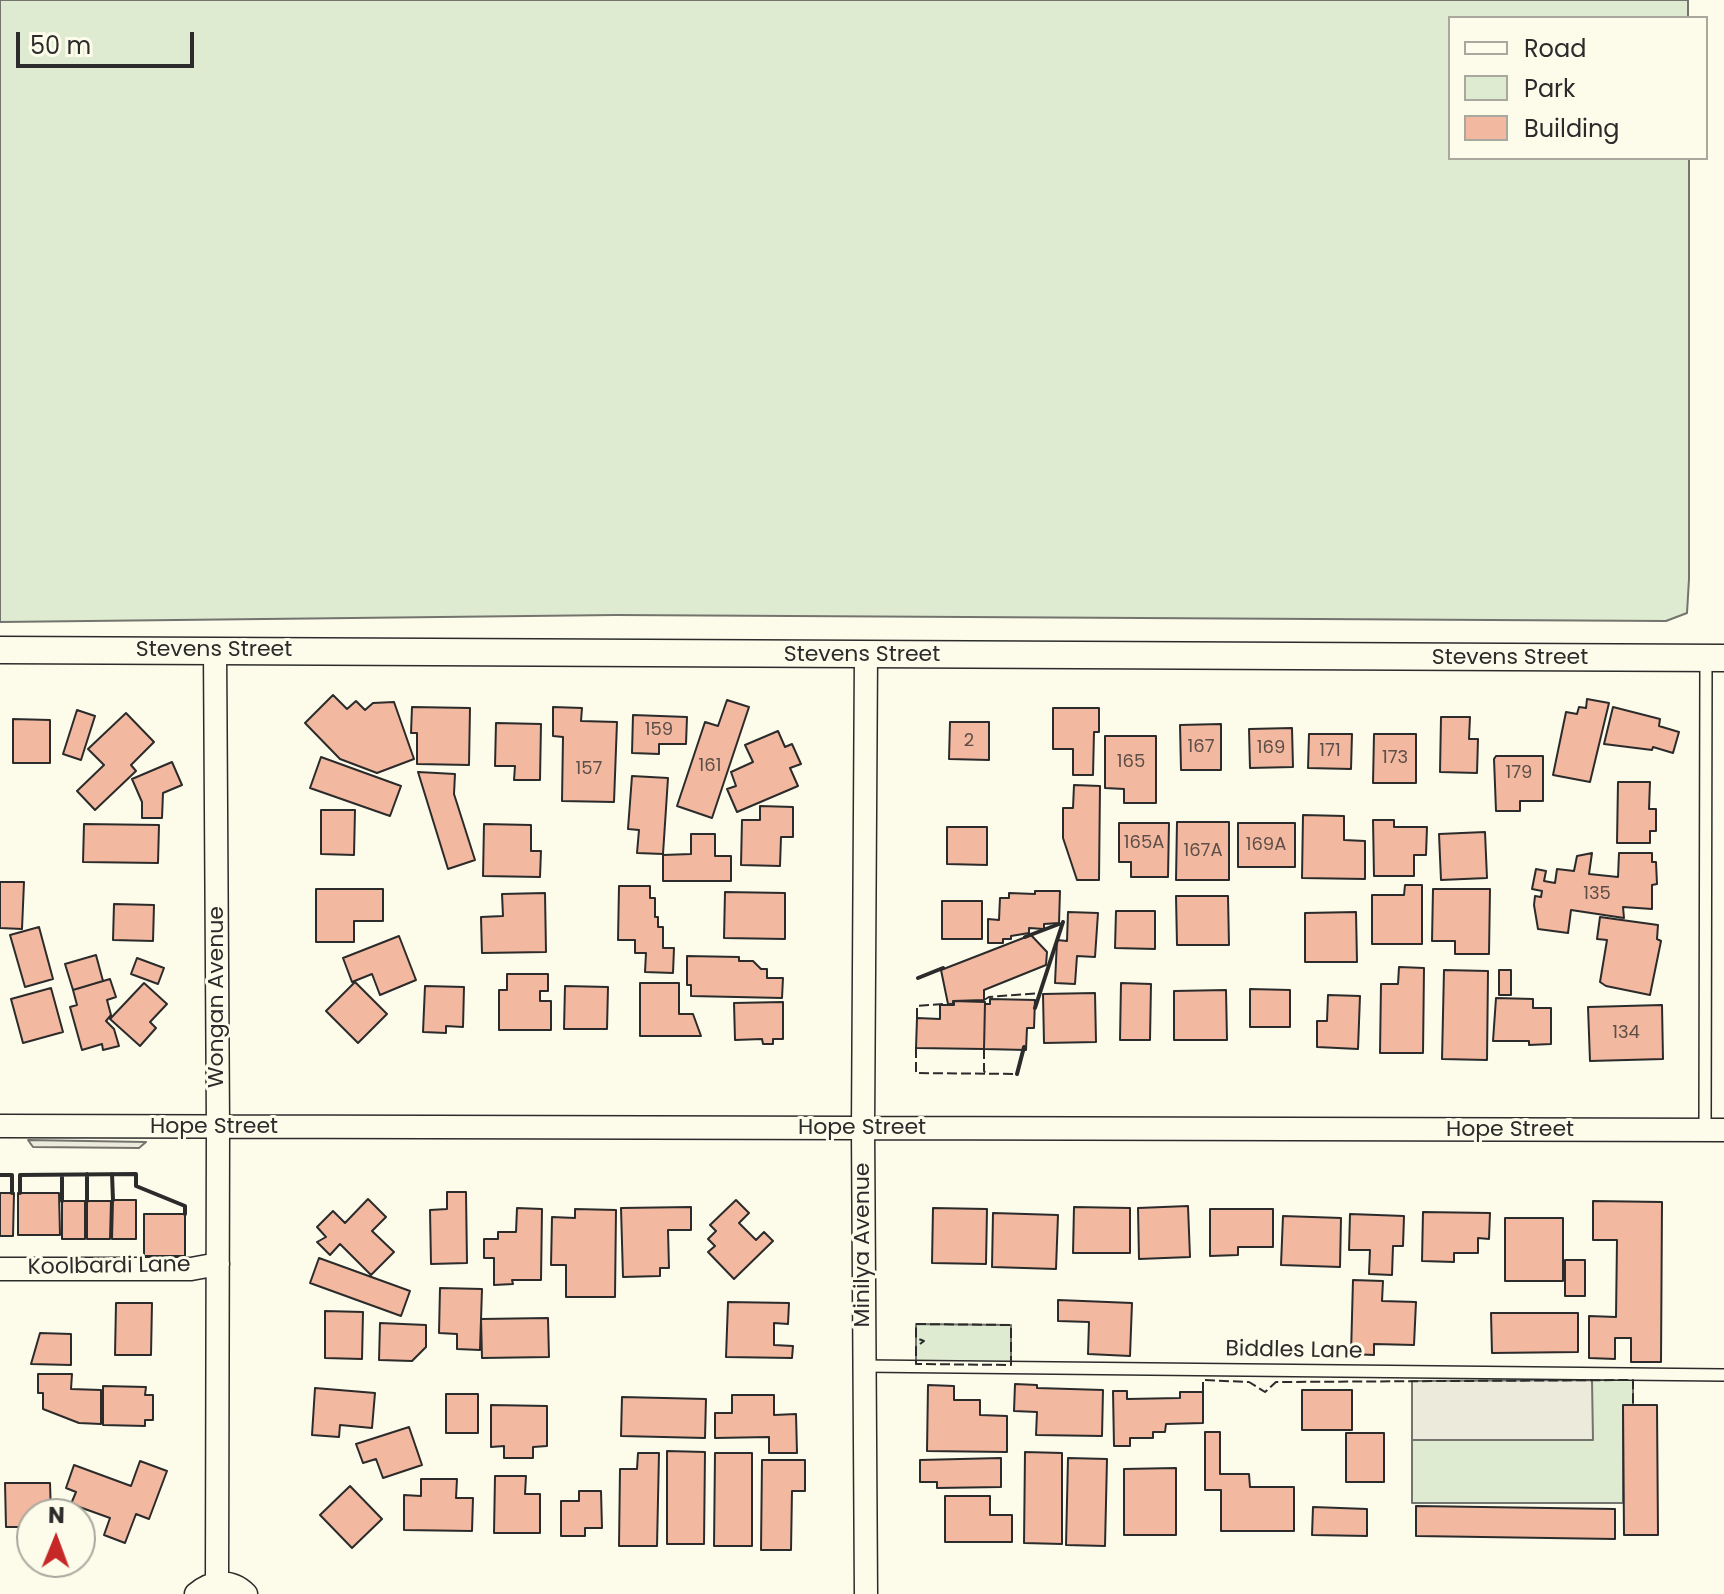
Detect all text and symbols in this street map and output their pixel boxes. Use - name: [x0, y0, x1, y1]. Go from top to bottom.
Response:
- scale bar: [20, 16, 198, 66]
- legend: [1448, 16, 1708, 160]
- text: 50 m: [30, 29, 91, 62]
- text: Road: [1524, 32, 1586, 65]
- text: Park: [1524, 72, 1575, 105]
- text: Building: [1524, 112, 1620, 145]
- street label: Stevens Street: [136, 637, 292, 663]
- street label: Stevens Street: [784, 642, 940, 668]
- street label: Stevens Street: [1432, 645, 1588, 671]
- house number: 159: [645, 719, 673, 741]
- house number: 2: [964, 730, 974, 752]
- house number: 167: [1187, 736, 1215, 758]
- house number: 169: [1257, 737, 1285, 759]
- house number: 171: [1319, 740, 1341, 762]
- house number: 173: [1382, 747, 1408, 769]
- house number: 165: [1117, 751, 1145, 773]
- house number: 161: [699, 755, 721, 777]
- house number: 157: [576, 758, 602, 780]
- house number: 179: [1506, 762, 1532, 784]
- house number: 165A: [1124, 832, 1164, 854]
- house number: 169A: [1246, 834, 1286, 856]
- house number: 167A: [1183, 840, 1223, 862]
- house number: 135: [1583, 883, 1611, 905]
- street label: Wongan Avenue: [204, 906, 230, 1088]
- house number: 134: [1612, 1022, 1640, 1044]
- street label: Hope Street: [150, 1114, 278, 1140]
- street label: Hope Street: [798, 1115, 926, 1141]
- street label: Hope Street: [1446, 1117, 1574, 1143]
- street label: Minilya Avenue: [850, 1163, 876, 1327]
- street label: Koolbardi Lane: [27, 1252, 191, 1282]
- street label: Biddles Lane: [1225, 1337, 1363, 1365]
- north arrow: [16, 1498, 96, 1578]
- text: N: [48, 1500, 65, 1531]

